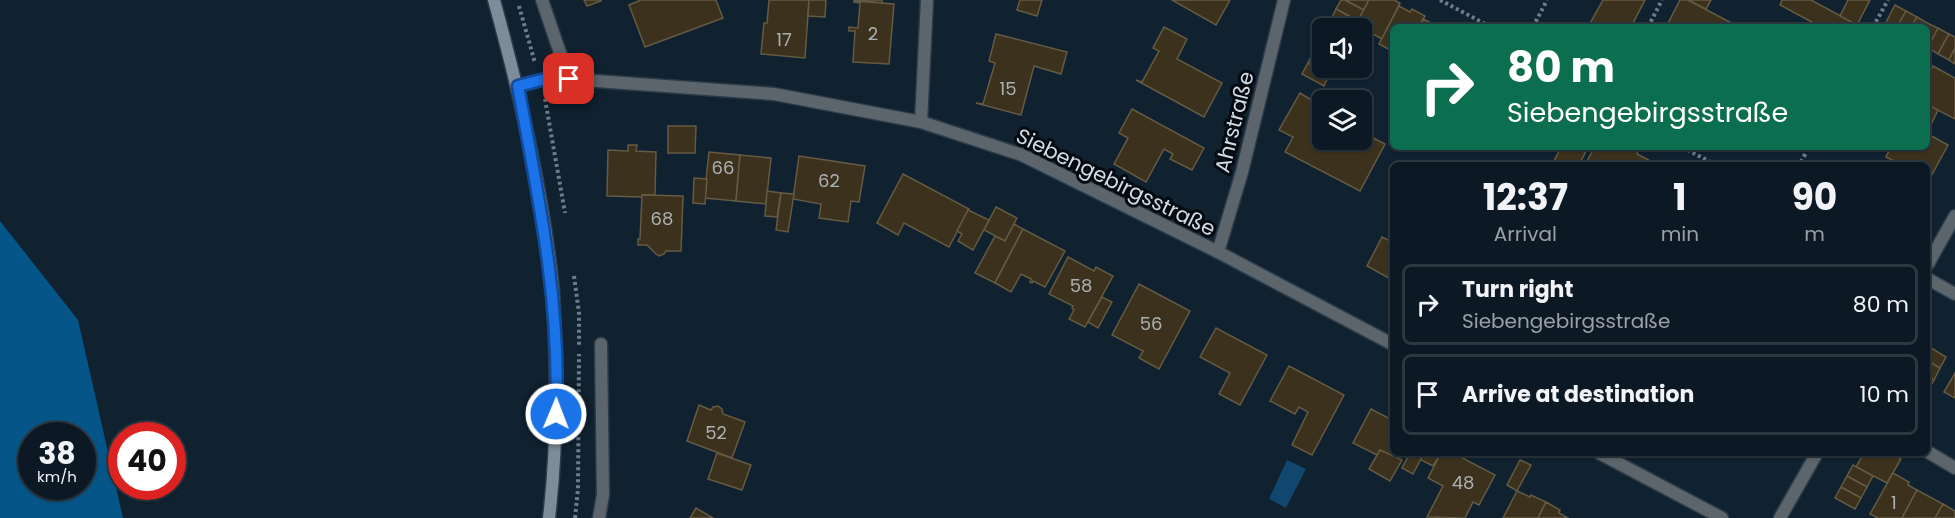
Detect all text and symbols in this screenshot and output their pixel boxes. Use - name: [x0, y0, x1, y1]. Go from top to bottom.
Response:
- map controls: [1312, 18, 1372, 150]
- button: sound: [1312, 18, 1372, 78]
- house number: 2: [868, 21, 878, 46]
- house number: 17: [776, 27, 792, 52]
- text: 80 m: [1507, 38, 1615, 97]
- icon: right: [1408, 48, 1486, 126]
- pin: [543, 53, 594, 104]
- icon: arrive: [552, 62, 585, 95]
- street label: Ahrstraße: [1207, 68, 1261, 176]
- house number: 15: [999, 76, 1017, 101]
- button: layers: [1312, 90, 1372, 150]
- text: Siebengebirgsstraße: [1507, 94, 1788, 131]
- street label: Siebengebirgsstraße: [1011, 121, 1221, 243]
- house number: 66: [712, 155, 734, 180]
- house number: 62: [818, 168, 840, 193]
- text: 12:37: [1483, 172, 1568, 223]
- text: 1: [1673, 172, 1687, 223]
- text: 90: [1792, 172, 1837, 223]
- house number: 68: [651, 206, 673, 231]
- text: Arrival: [1494, 220, 1557, 248]
- text: min: [1661, 220, 1699, 248]
- text: m: [1804, 220, 1825, 248]
- house number: 58: [1070, 273, 1092, 298]
- text: Turn right: [1462, 274, 1573, 305]
- icon: right: [1411, 288, 1444, 321]
- text: 80 m: [1853, 289, 1909, 320]
- text: Siebengebirgsstraße: [1462, 307, 1670, 335]
- house number: 56: [1140, 311, 1162, 336]
- icon: arrive: [1411, 378, 1444, 411]
- text: Arrive at destination: [1462, 379, 1694, 410]
- text: 10 m: [1860, 379, 1909, 410]
- position arrow: [524, 382, 588, 446]
- house number: 52: [705, 420, 727, 445]
- speed limit sign: 40: [108, 422, 186, 500]
- text: 38: [38, 432, 76, 475]
- text: km/h: [37, 466, 77, 487]
- house number: 48: [1452, 470, 1474, 495]
- house number: 1: [1891, 490, 1897, 515]

